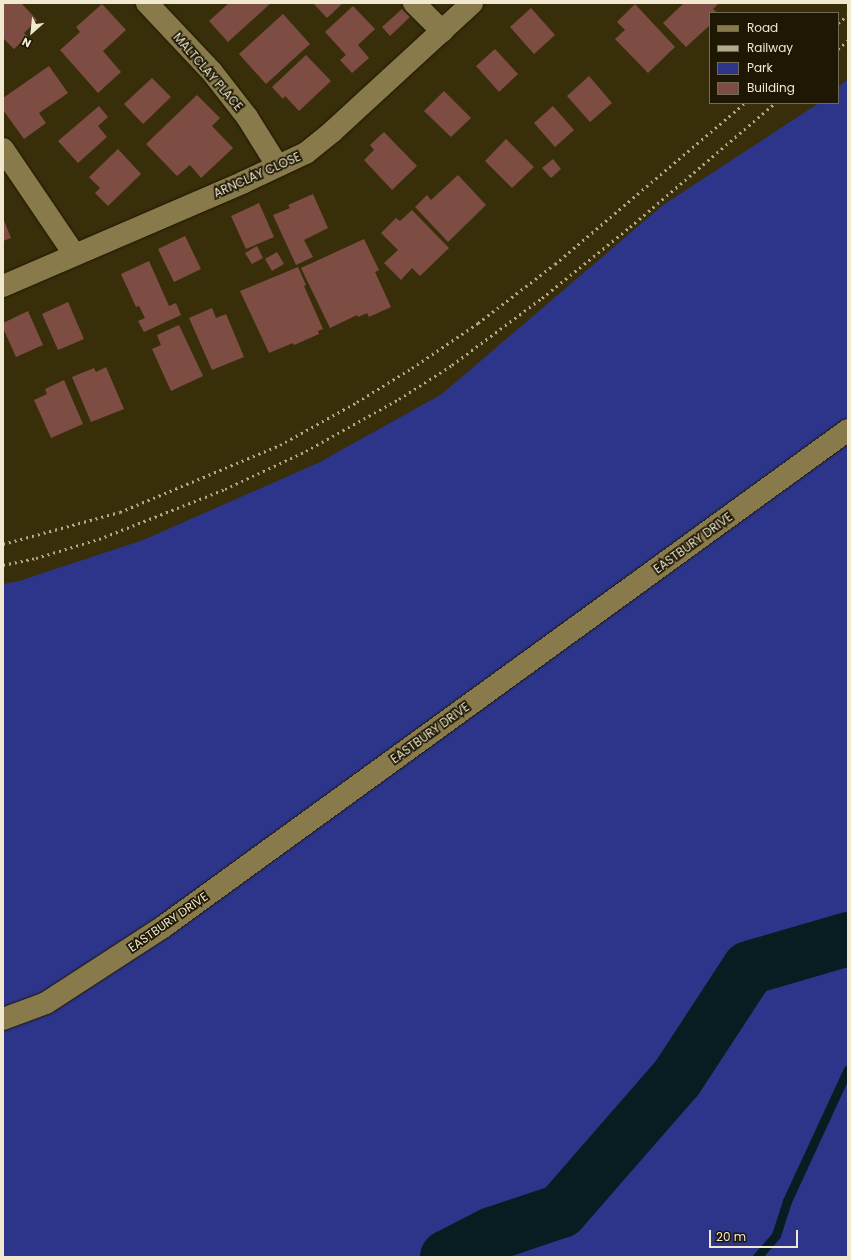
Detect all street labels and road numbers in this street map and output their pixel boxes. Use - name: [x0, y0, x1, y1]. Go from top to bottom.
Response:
- street label: MALTCLAY PLACE: [170, 30, 246, 114]
- street label: ARNCLAY CLOSE: [211, 149, 303, 201]
- street label: EASTBURY DRIVE: [651, 510, 735, 576]
- street label: EASTBURY DRIVE: [388, 700, 472, 766]
- street label: EASTBURY DRIVE: [125, 889, 211, 955]

